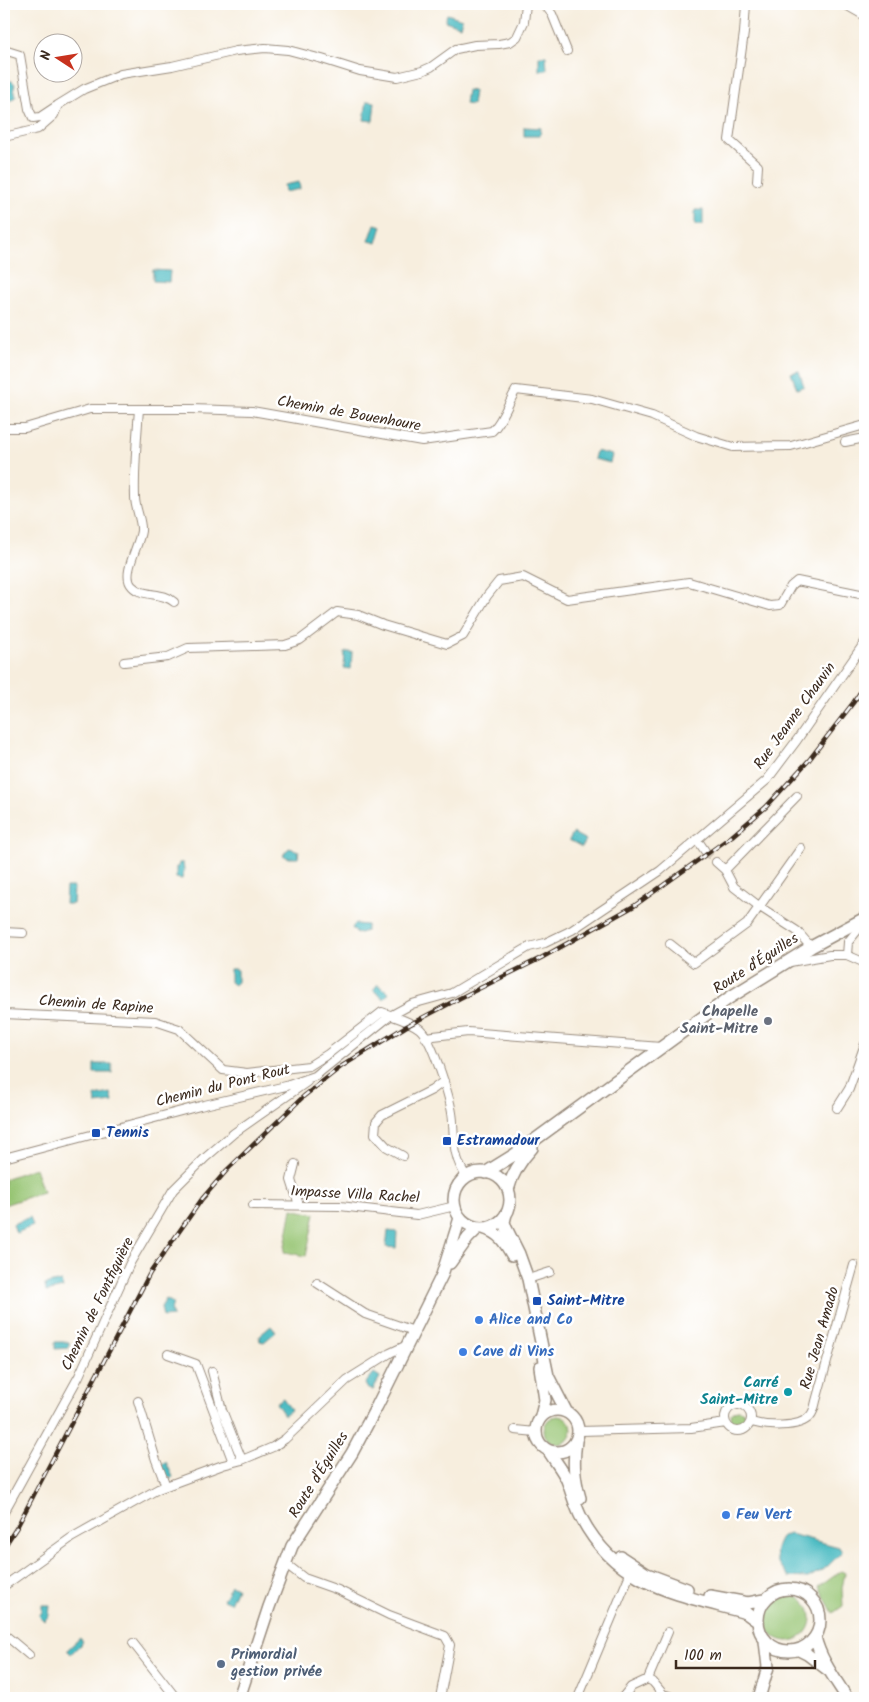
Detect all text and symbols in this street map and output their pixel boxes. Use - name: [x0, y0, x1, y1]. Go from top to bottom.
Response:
- north arrow: [32, 32, 82, 82]
- text: N: [35, 49, 58, 62]
- street label: Chemin de Bouenhoure: [275, 390, 423, 439]
- street label: Rue Jeanne Chauvin: [748, 657, 842, 775]
- street label: Route d'Éguilles: [708, 927, 804, 1001]
- street label: Chemin de Rapine: [38, 989, 154, 1021]
- place label: Chapelle Saint-Mitre: [680, 1000, 759, 1041]
- marker: Chapelle Saint-Mitre: [762, 1015, 774, 1027]
- street label: Chemin du Pont Rout: [153, 1058, 293, 1114]
- place label: Tennis: [106, 1121, 149, 1145]
- marker: Tennis: [90, 1127, 102, 1139]
- place label: Estramadour: [457, 1129, 540, 1153]
- marker: Estramadour: [441, 1135, 453, 1147]
- street label: Impasse Villa Rachel: [290, 1180, 420, 1210]
- street label: Chemin de Fontfiguière: [55, 1233, 141, 1375]
- street label: Rue Jean Amado: [794, 1284, 846, 1392]
- place label: Saint-Mitre: [547, 1289, 625, 1313]
- marker: Saint-Mitre: [531, 1295, 543, 1307]
- place label: Alice and Co: [489, 1308, 573, 1332]
- marker: Alice and Co: [473, 1314, 485, 1326]
- place label: Cave di Vins: [473, 1340, 554, 1364]
- marker: Cave di Vins: [457, 1346, 469, 1358]
- place label: Carré Saint-Mitre: [700, 1371, 779, 1412]
- marker: Carré Saint-Mitre: [782, 1386, 794, 1398]
- street label: Route d'Éguilles: [283, 1426, 356, 1523]
- place label: Feu Vert: [736, 1503, 792, 1527]
- marker: Feu Vert: [720, 1509, 732, 1521]
- scale bar: [676, 1637, 815, 1669]
- place label: Primordial gestion privée: [230, 1643, 323, 1684]
- text: 100 m: [684, 1644, 722, 1668]
- marker: Primordial gestion privée: [215, 1658, 227, 1670]

